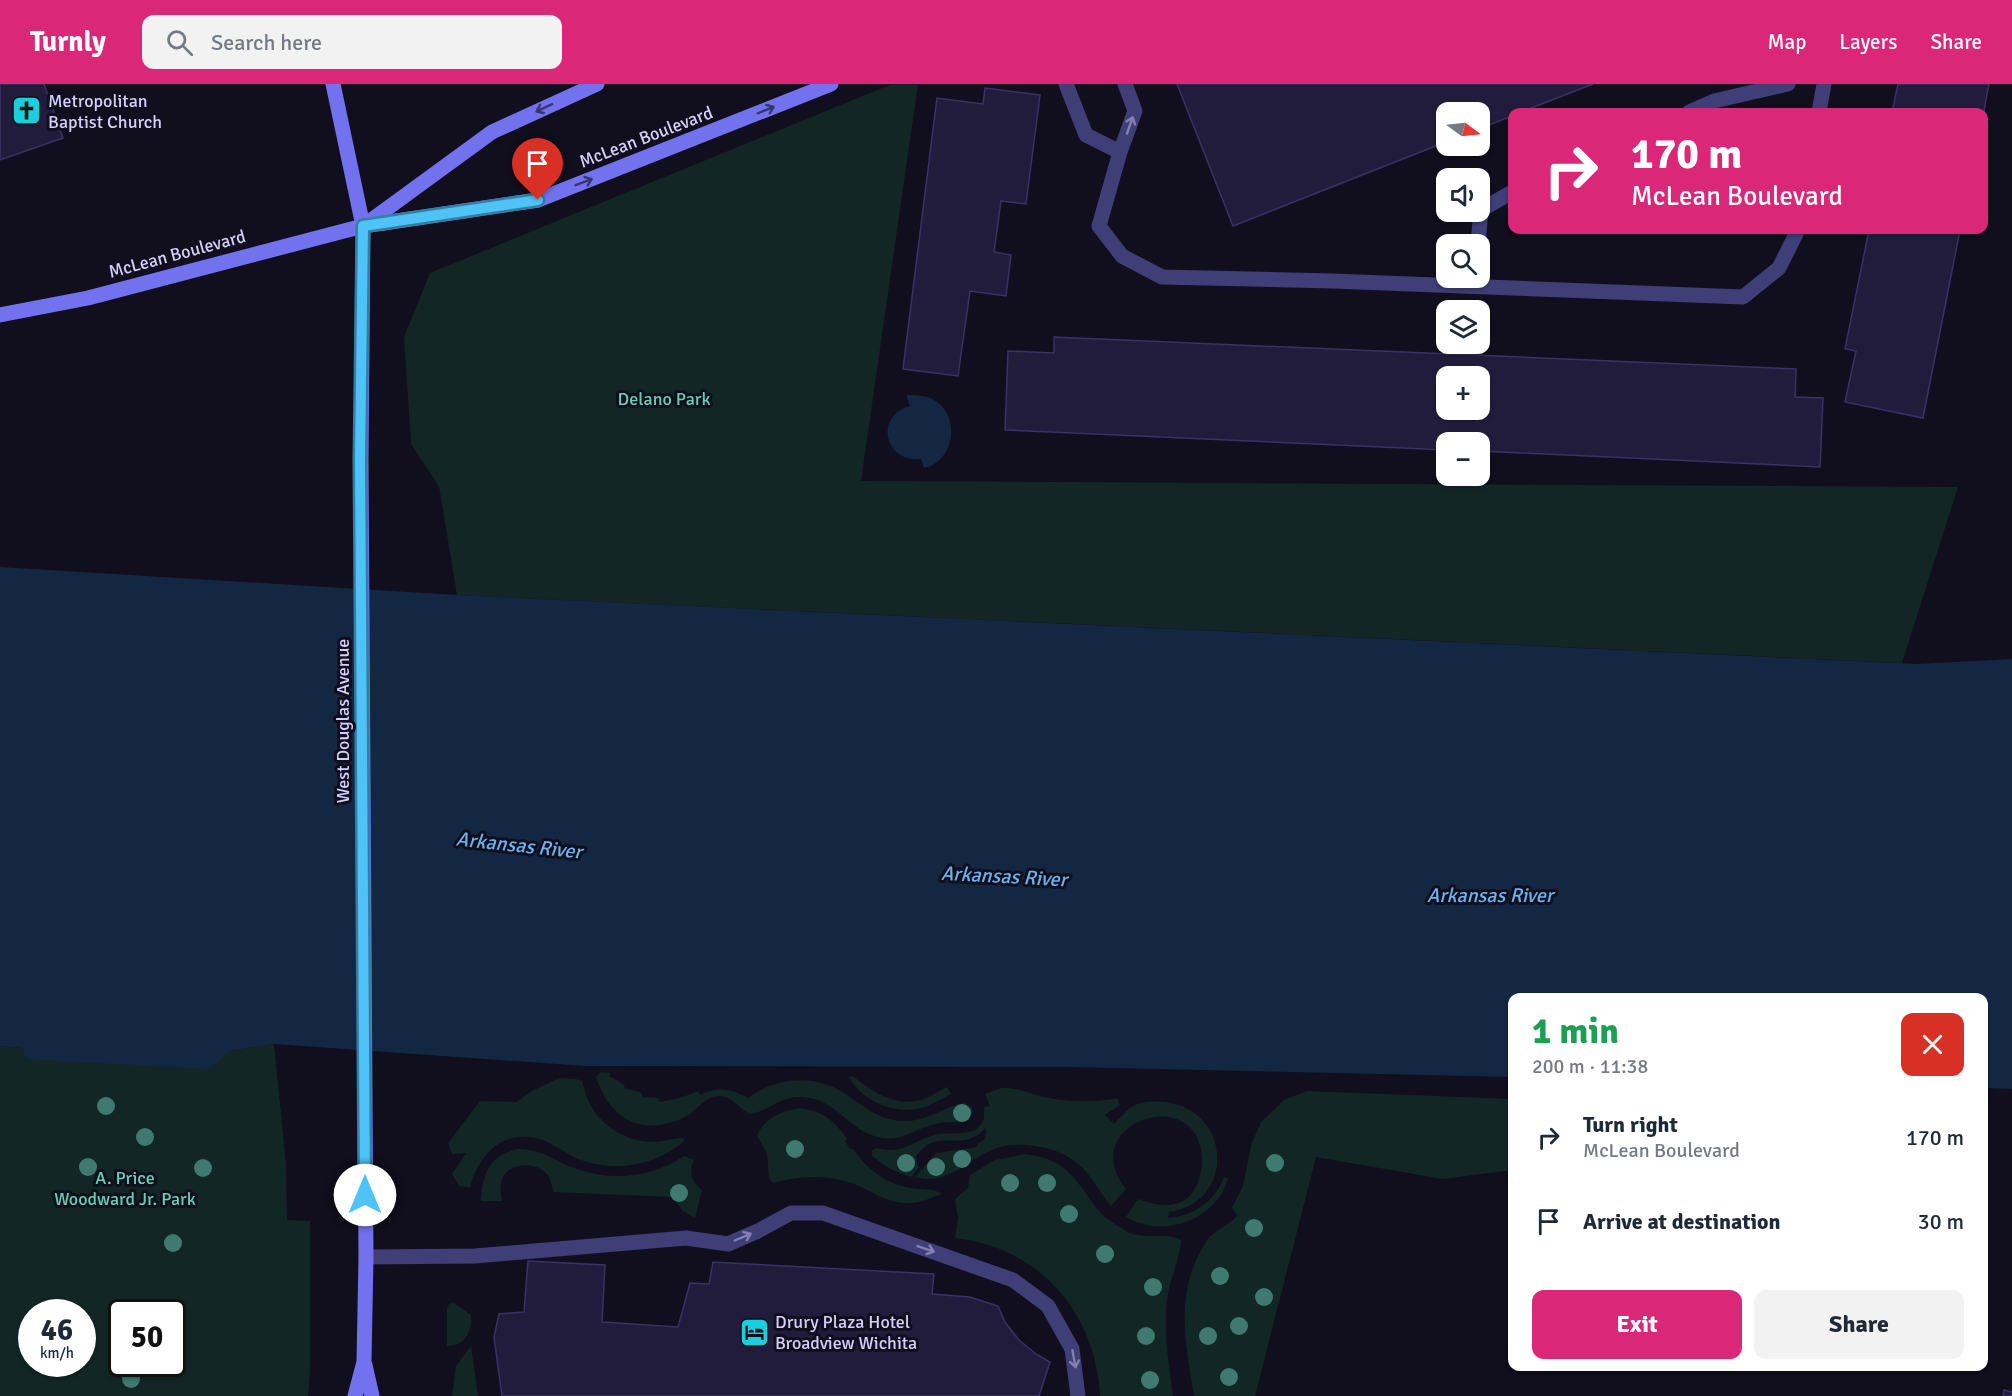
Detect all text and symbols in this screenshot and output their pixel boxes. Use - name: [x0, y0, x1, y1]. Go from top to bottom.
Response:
- search box: [142, 15, 562, 69]
- text: Turnly: [30, 25, 106, 59]
- icon: search: [163, 26, 196, 59]
- text: Search here: [211, 29, 322, 56]
- text: Map: [1768, 29, 1806, 55]
- text: Layers: [1839, 29, 1897, 55]
- text: Share: [1930, 29, 1982, 55]
- place label: Metropolitan Baptist Church: [48, 90, 162, 133]
- church icon: Metropolitan Baptist Church: [11, 95, 43, 127]
- street label: McLean Boulevard: [576, 101, 716, 173]
- north arrow: [1436, 102, 1490, 156]
- map controls: [1436, 102, 1490, 486]
- one-way arrow: [535, 103, 553, 115]
- one-way arrow: [756, 104, 775, 115]
- one-way arrow: [1125, 117, 1136, 135]
- text: 170 m: [1631, 129, 1742, 180]
- icon: right: [1532, 132, 1610, 210]
- pin: [512, 138, 563, 200]
- icon: arrive: [521, 147, 554, 180]
- button: sound: [1436, 168, 1490, 222]
- one-way arrow: [575, 175, 593, 186]
- text: McLean Boulevard: [1631, 180, 1843, 213]
- street label: McLean Boulevard: [106, 225, 248, 283]
- button: search: [1436, 234, 1490, 288]
- button: layers: [1436, 300, 1490, 354]
- button: +: [1436, 366, 1490, 420]
- park label: Delano Park: [618, 388, 710, 410]
- button: −: [1436, 432, 1490, 486]
- street label: West Douglas Avenue: [332, 639, 354, 803]
- water label: Arkansas River: [455, 826, 586, 865]
- water label: Arkansas River: [940, 861, 1070, 892]
- water label: Arkansas River: [1427, 883, 1556, 908]
- text: 1 min: [1532, 1009, 1619, 1054]
- button: close: [1901, 1013, 1964, 1076]
- text: 200 m · 11:38: [1532, 1054, 1648, 1079]
- text: Turn right: [1583, 1111, 1678, 1138]
- icon: right: [1532, 1121, 1565, 1154]
- text: 170 m: [1906, 1124, 1964, 1151]
- text: McLean Boulevard: [1583, 1138, 1740, 1163]
- position arrow: [333, 1163, 397, 1227]
- park label: A. Price Woodward Jr. Park: [54, 1167, 196, 1210]
- icon: arrive: [1532, 1205, 1565, 1238]
- text: Arrive at destination: [1583, 1208, 1780, 1235]
- text: 30 m: [1918, 1208, 1964, 1235]
- one-way arrow: [733, 1231, 752, 1242]
- one-way arrow: [916, 1245, 935, 1256]
- button: Exit: [1532, 1290, 1742, 1359]
- button: Share: [1754, 1290, 1964, 1359]
- speed limit sign: 50: [108, 1299, 186, 1377]
- place label: Drury Plaza Hotel Broadview Wichita: [775, 1311, 917, 1354]
- text: 46: [41, 1312, 73, 1349]
- hotel icon: Drury Plaza Hotel Broadview Wichita: [738, 1316, 770, 1348]
- text: km/h: [40, 1344, 74, 1362]
- one-way arrow: [1068, 1349, 1079, 1368]

